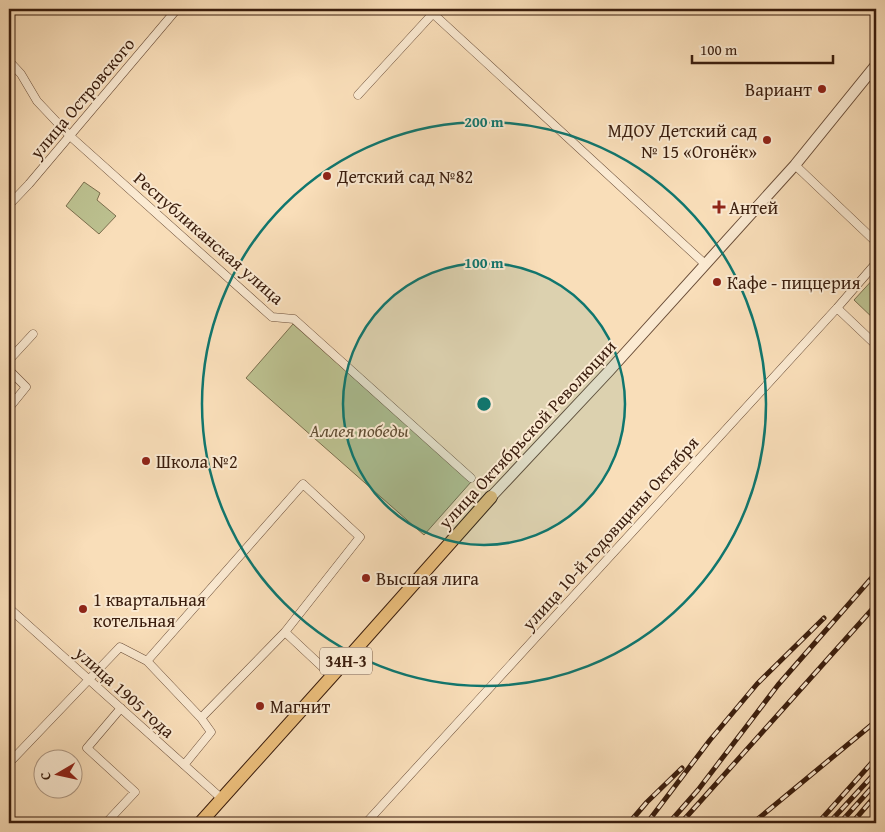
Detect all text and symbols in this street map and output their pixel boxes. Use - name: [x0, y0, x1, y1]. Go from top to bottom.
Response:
- street label: улица Островского: [22, 31, 141, 165]
- scale bar: [692, 32, 834, 64]
- text: 100 m: [700, 39, 738, 60]
- place label: Вариант: [745, 76, 812, 103]
- marker: Вариант: [816, 83, 828, 95]
- text: 200 m: [464, 111, 504, 132]
- place label: МДОУ Детский сад № 15 «Огонёк»: [608, 117, 757, 165]
- marker: МДОУ Детский сад № 15 «Огонёк»: [761, 134, 773, 146]
- place label: Детский сад №82: [336, 163, 473, 190]
- street label: Республиканская улица: [128, 165, 290, 311]
- marker: Детский сад №82: [321, 170, 333, 182]
- place label: Антей: [729, 194, 778, 221]
- marker: Антей: [713, 201, 725, 213]
- text: 100 m: [464, 252, 504, 273]
- place label: Кафе - пиццерия: [727, 269, 861, 296]
- marker: Кафе - пиццерия: [711, 276, 723, 288]
- street label: улица Октябрьской Революции: [431, 333, 622, 535]
- centre of rings: [475, 395, 493, 413]
- park label: Аллея победы: [308, 417, 409, 444]
- street label: улица 10-й годовщины Октября: [515, 430, 705, 637]
- place label: Школа №2: [156, 448, 238, 475]
- marker: Школа №2: [140, 455, 152, 467]
- place label: Высшая лига: [376, 565, 479, 592]
- marker: Высшая лига: [360, 572, 372, 584]
- place label: 1 квартальная котельная: [93, 586, 206, 634]
- marker: 1 квартальная котельная: [77, 603, 89, 615]
- street label: улица 1905 года: [68, 639, 181, 745]
- road number: 34Н-3: [320, 648, 372, 674]
- place label: Магнит: [270, 693, 330, 720]
- marker: Магнит: [254, 700, 266, 712]
- north arrow: [32, 750, 82, 800]
- text: С: [35, 770, 56, 782]

